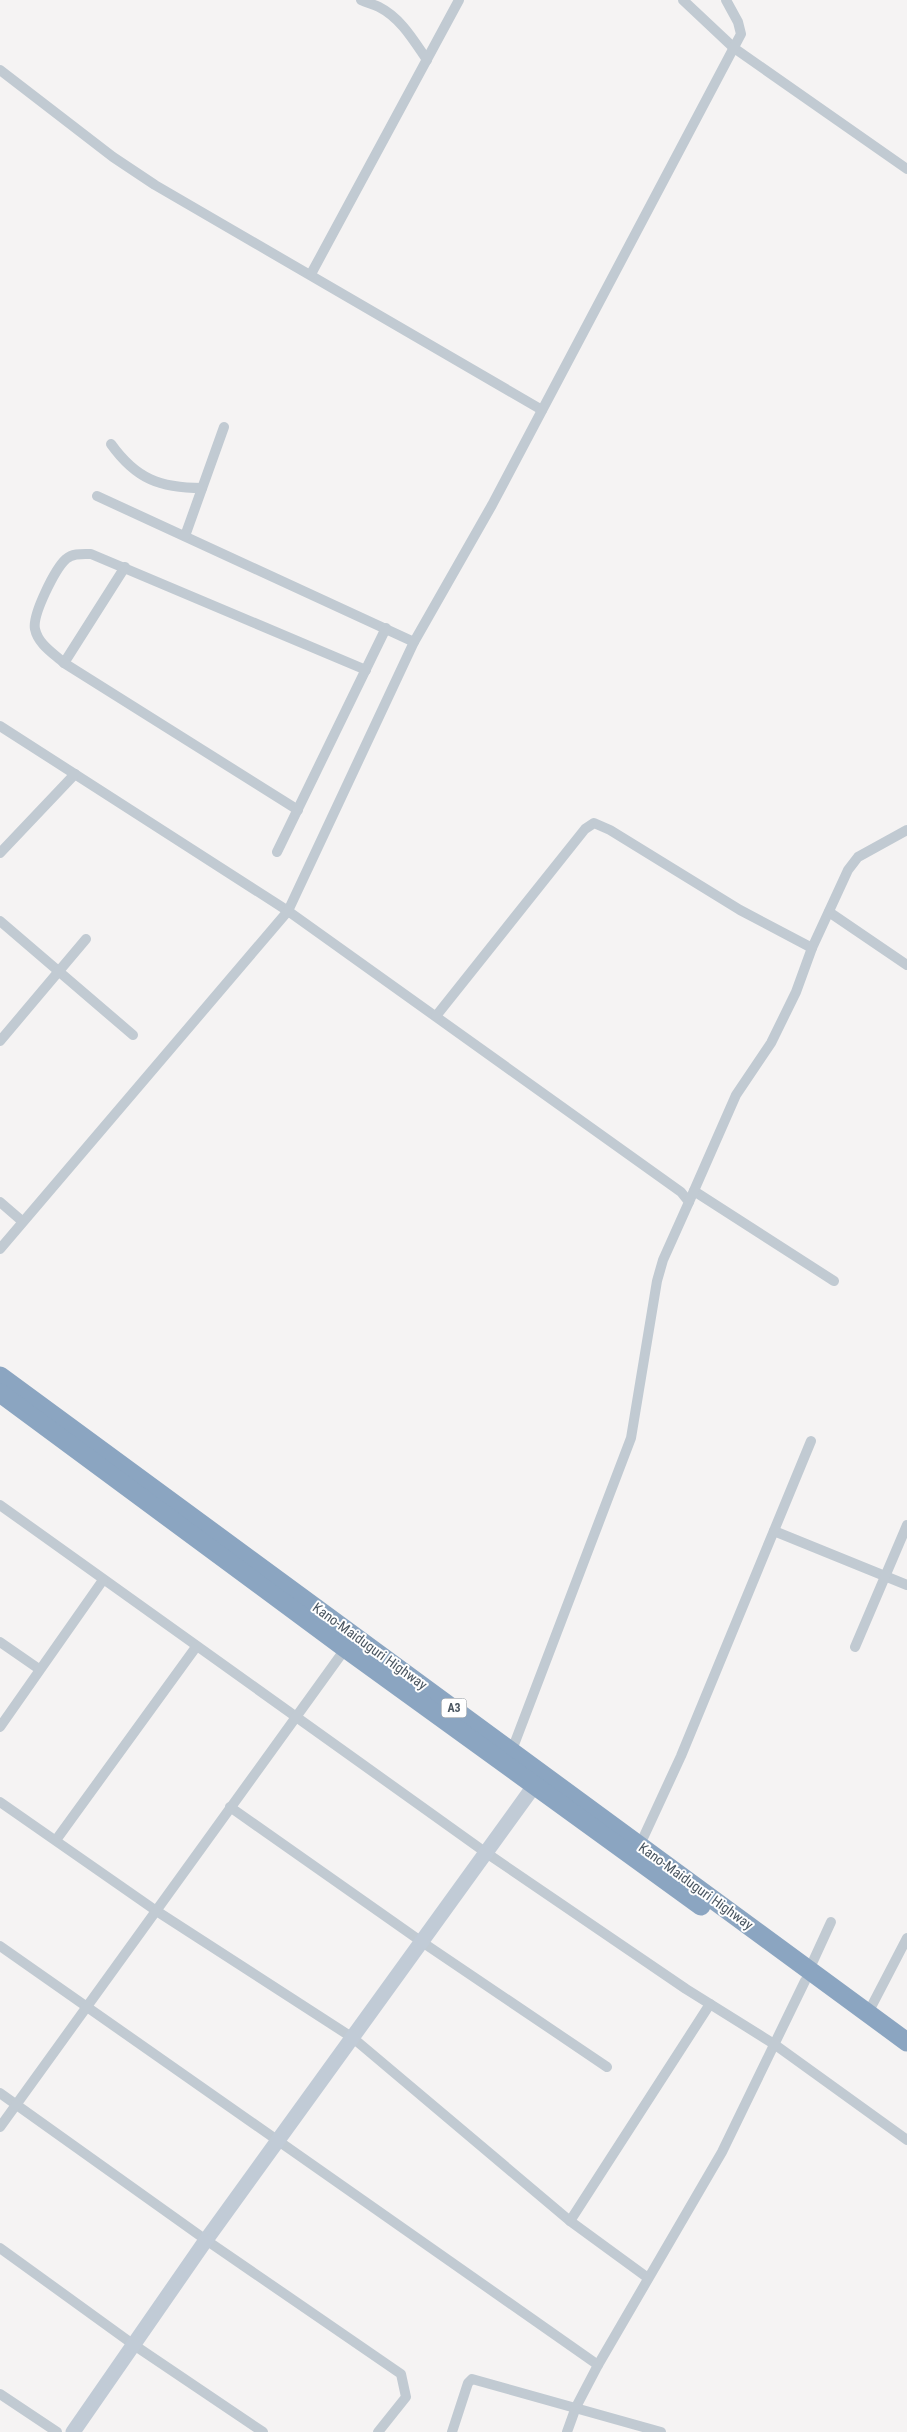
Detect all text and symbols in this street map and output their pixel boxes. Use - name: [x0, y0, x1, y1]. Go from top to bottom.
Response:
- street label: Kano-Maiduguri Highway: [310, 1599, 430, 1693]
- road number: A3: [442, 1699, 466, 1718]
- street label: Kano-Maiduguri Highway: [636, 1839, 756, 1933]

